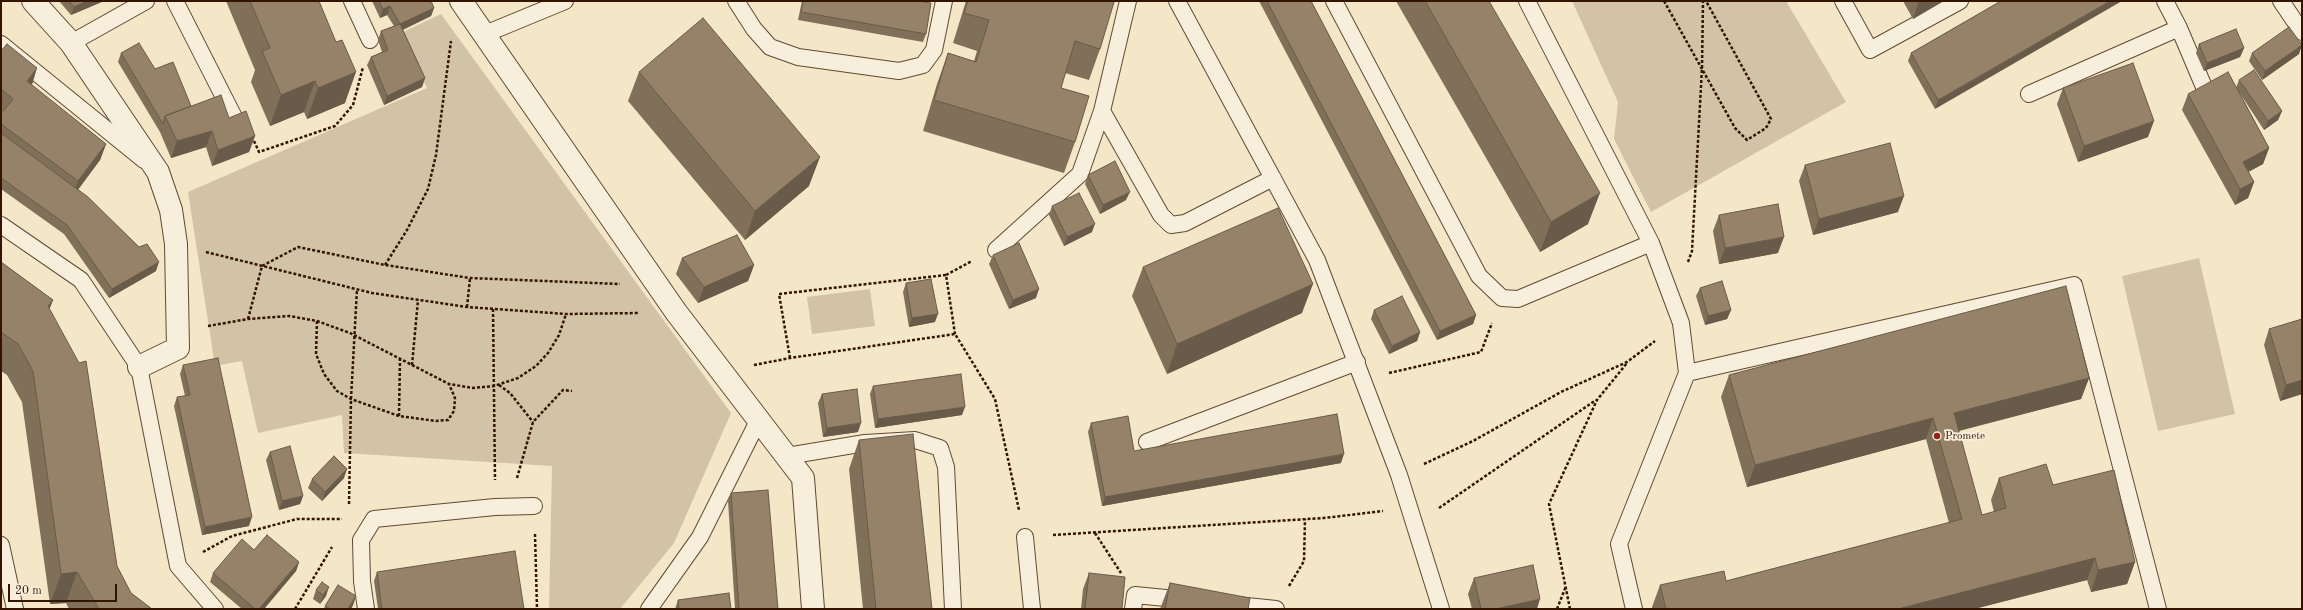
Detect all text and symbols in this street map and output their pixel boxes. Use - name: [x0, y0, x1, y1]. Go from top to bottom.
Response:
- place label: Promete: [1945, 429, 1985, 443]
- marker: Promete: [1932, 431, 1942, 441]
- scale bar: [10, 576, 119, 602]
- text: 20 m: [15, 585, 42, 597]

